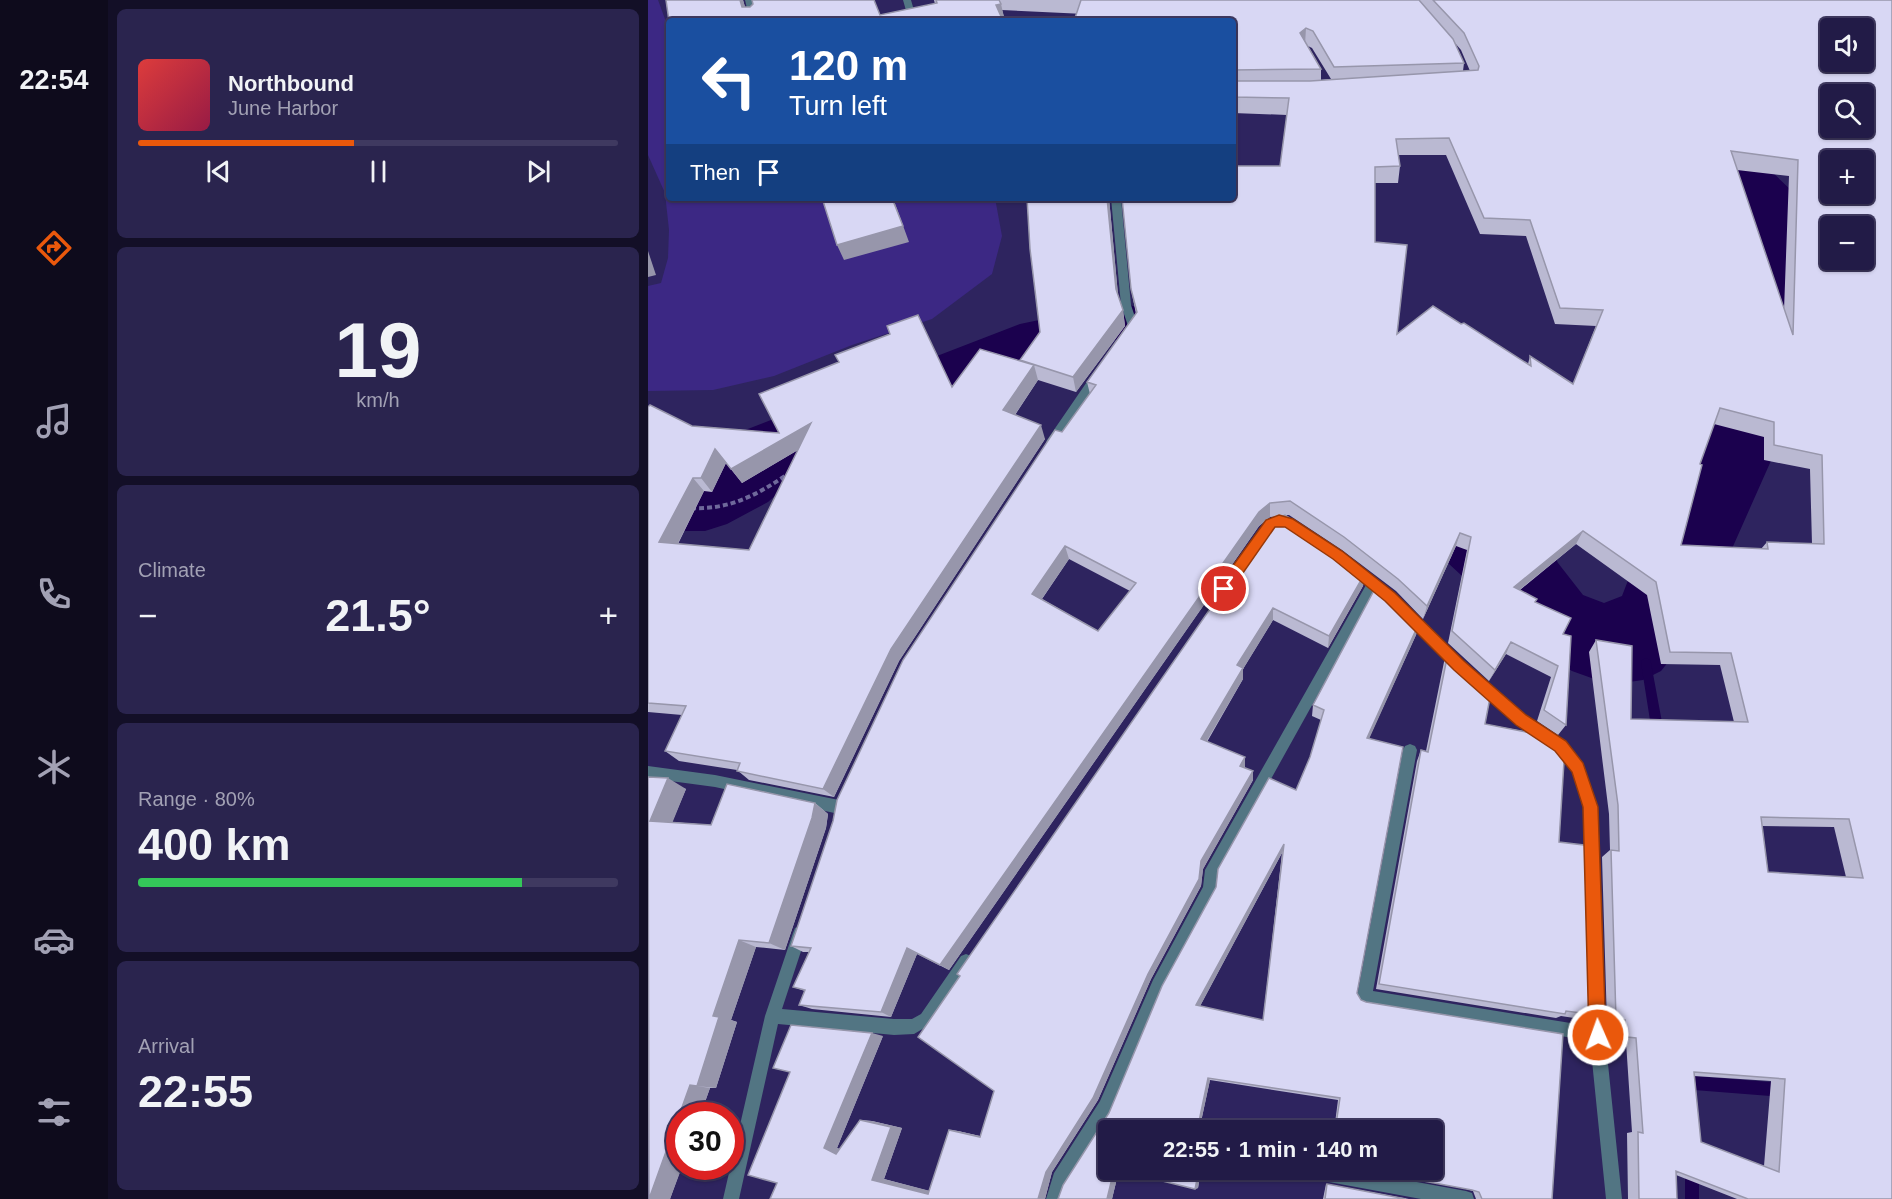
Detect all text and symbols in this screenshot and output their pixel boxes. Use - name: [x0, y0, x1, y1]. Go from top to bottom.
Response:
- map controls: [1820, 18, 1874, 270]
- button: sound: [1820, 18, 1874, 72]
- icon: left: [690, 42, 768, 120]
- text: 120 m: [789, 42, 908, 89]
- text: 22:54: [19, 65, 89, 95]
- text: Northbound: [228, 71, 354, 96]
- button: search: [1820, 84, 1874, 138]
- text: Turn left: [789, 91, 887, 121]
- text: June Harbor: [228, 97, 338, 119]
- button: +: [1820, 150, 1874, 204]
- icon: previous: [202, 155, 235, 188]
- icon: pause: [362, 155, 395, 188]
- icon: next: [522, 155, 555, 188]
- icon: arrive: [752, 156, 785, 189]
- text: Then: [690, 160, 740, 185]
- button: −: [1820, 216, 1874, 270]
- icon: directions: [33, 227, 75, 269]
- text: 19: [335, 306, 421, 394]
- text: km/h: [356, 389, 400, 411]
- icon: music: [33, 400, 75, 442]
- text: Climate: [138, 559, 206, 581]
- pin: [1198, 563, 1249, 614]
- icon: arrive: [1207, 572, 1240, 605]
- icon: phone: [33, 573, 75, 615]
- text: 21.5°: [325, 590, 431, 641]
- text: −: [138, 597, 157, 634]
- text: +: [599, 597, 618, 634]
- icon: climate: [33, 746, 75, 788]
- text: Range · 80%: [138, 788, 255, 810]
- text: 400 km: [138, 819, 291, 870]
- icon: car: [33, 919, 75, 961]
- position arrow: [1566, 1003, 1630, 1067]
- text: Arrival: [138, 1035, 195, 1057]
- text: 22:55: [138, 1066, 253, 1117]
- icon: filters: [33, 1091, 75, 1133]
- speed limit sign: 30: [666, 1102, 744, 1180]
- text: 22:55 · 1 min · 140 m: [1163, 1137, 1378, 1162]

